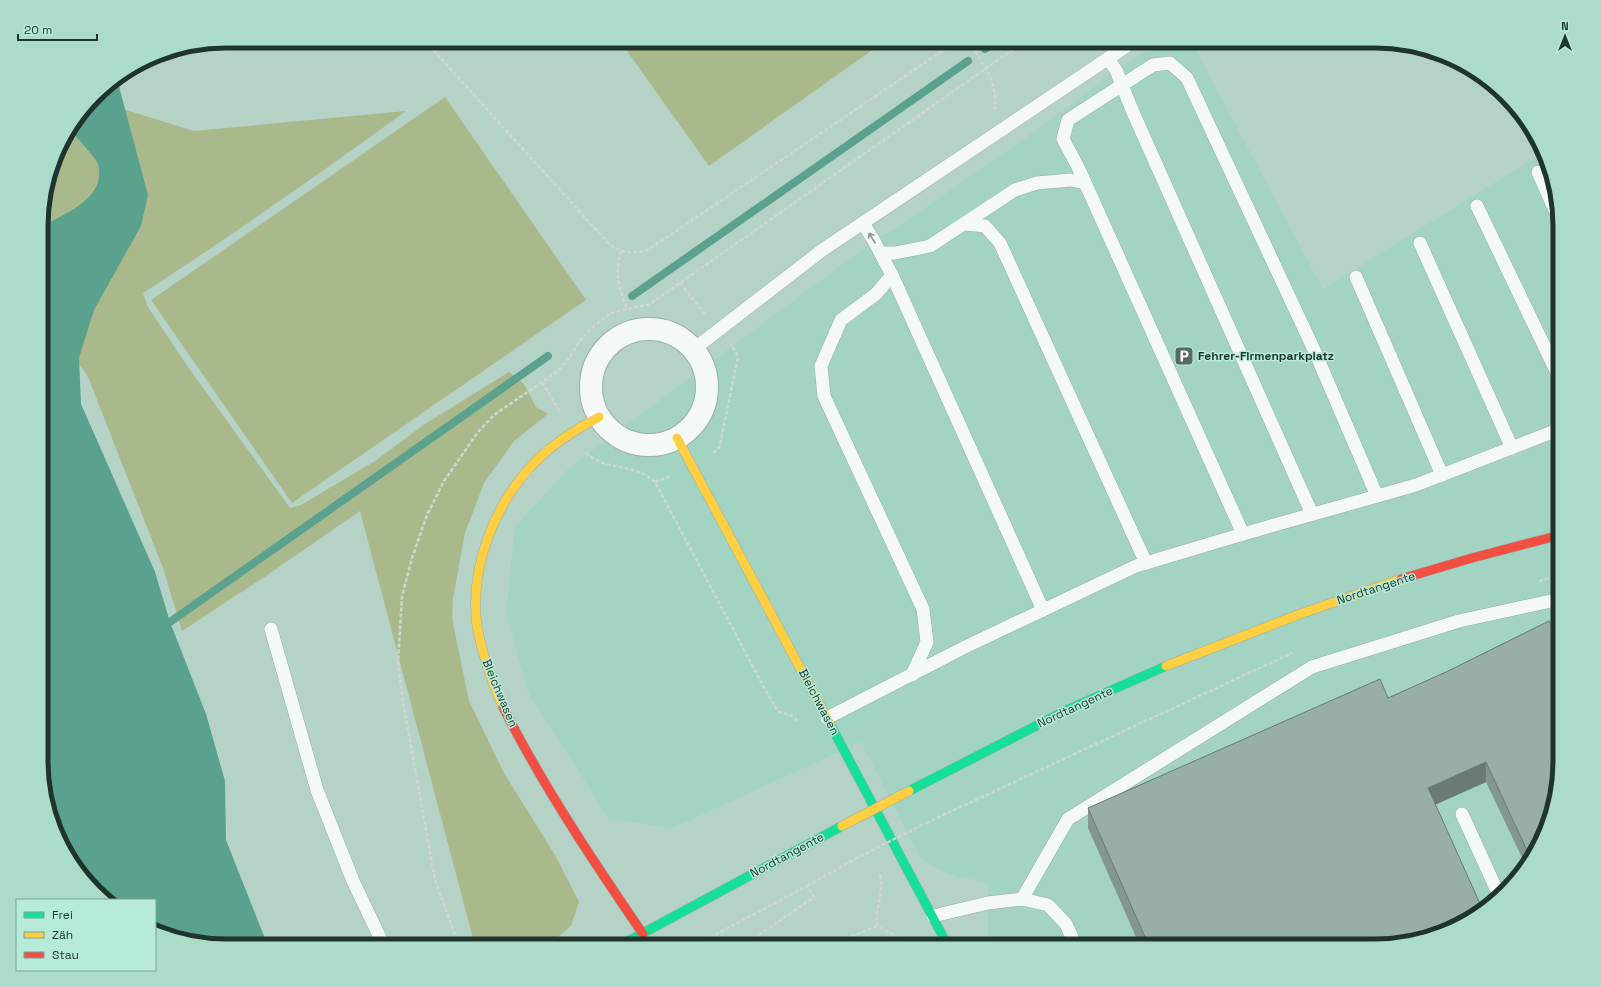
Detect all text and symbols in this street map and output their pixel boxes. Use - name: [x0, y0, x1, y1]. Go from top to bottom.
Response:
- scale bar: [18, 16, 97, 42]
- north arrow: [1545, 16, 1585, 56]
- text: N: [1561, 19, 1569, 33]
- text: 20 m: [24, 22, 52, 38]
- one-way arrow: [868, 232, 876, 244]
- parking icon: Fehrer-Firmenparkplatz: [1173, 345, 1195, 367]
- place label: Fehrer-Firmenparkplatz: [1198, 348, 1334, 364]
- street label: Nordtangente: [1335, 568, 1417, 608]
- street label: Bleichwasen: [478, 656, 522, 730]
- street label: Bleichwasen: [795, 666, 843, 738]
- street label: Nordtangente: [1035, 683, 1115, 731]
- street label: Nordtangente: [747, 829, 827, 881]
- legend: [16, 899, 156, 971]
- text: Frei: [52, 907, 73, 923]
- text: Zäh: [52, 927, 73, 943]
- text: Stau: [52, 947, 79, 963]

